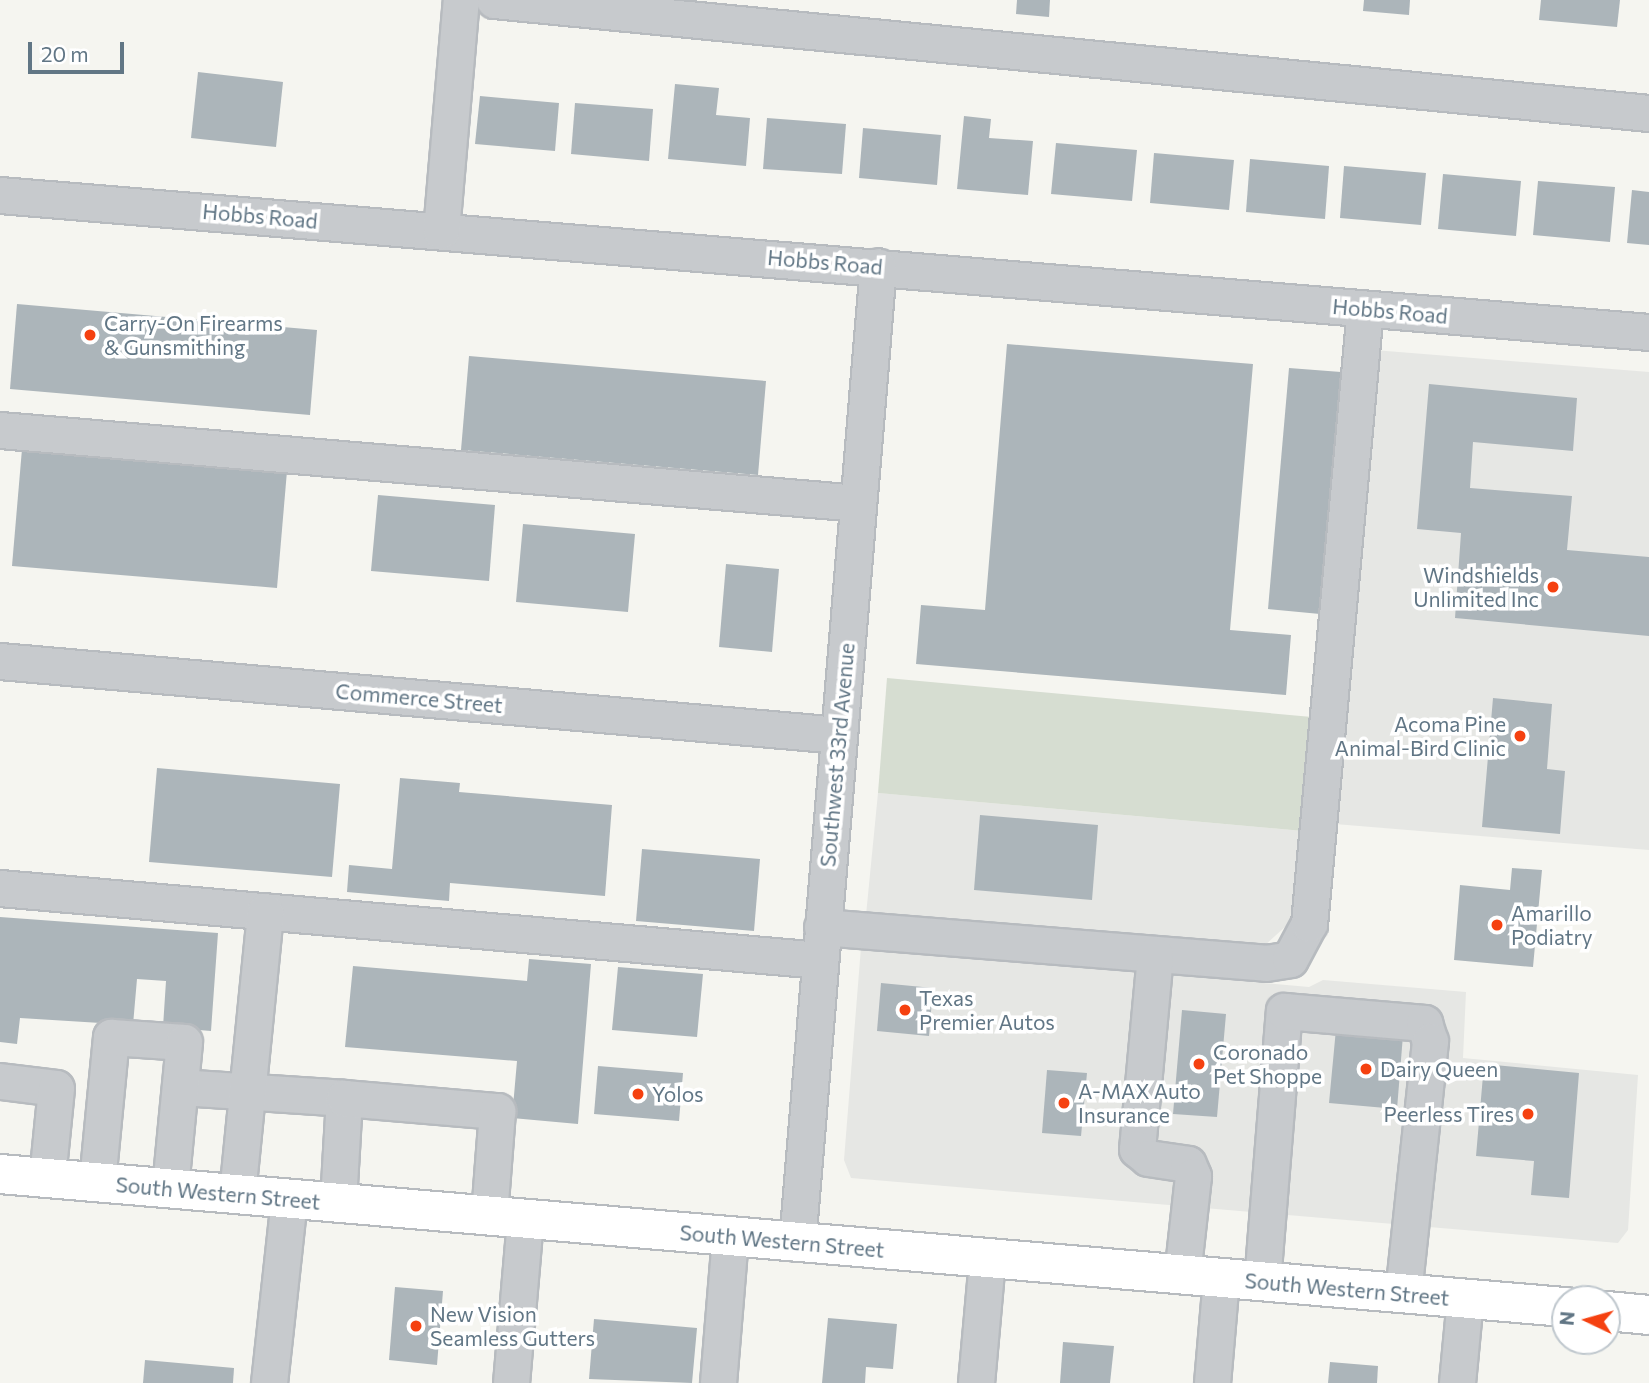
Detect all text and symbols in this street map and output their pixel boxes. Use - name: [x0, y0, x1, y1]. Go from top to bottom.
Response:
- scale bar: [32, 28, 128, 72]
- text: 20 m: [41, 41, 89, 66]
- street label: Hobbs Road: [201, 198, 319, 234]
- street label: Hobbs Road: [766, 244, 884, 280]
- street label: Hobbs Road: [1331, 293, 1449, 329]
- place label: Carry-On Firearms & Gunsmithing: [104, 310, 283, 360]
- marker: Carry-On Firearms & Gunsmithing: [82, 327, 98, 343]
- place label: Windshields Unlimited Inc: [1413, 562, 1539, 612]
- marker: Windshields Unlimited Inc: [1545, 579, 1561, 595]
- street label: Southwest 33rd Avenue: [815, 642, 859, 868]
- street label: Commerce Street: [334, 678, 504, 718]
- place label: Acoma Pine Animal-Bird Clinic: [1335, 711, 1506, 761]
- marker: Acoma Pine Animal-Bird Clinic: [1512, 728, 1528, 744]
- place label: Amarillo Podiatry: [1511, 900, 1593, 950]
- marker: Amarillo Podiatry: [1489, 917, 1505, 933]
- place label: Texas Premier Autos: [919, 985, 1055, 1035]
- marker: Texas Premier Autos: [897, 1002, 913, 1018]
- place label: Coronado Pet Shoppe: [1213, 1039, 1322, 1089]
- marker: Coronado Pet Shoppe: [1191, 1056, 1207, 1072]
- place label: Dairy Queen: [1380, 1056, 1498, 1082]
- marker: Dairy Queen: [1358, 1061, 1374, 1077]
- place label: A-MAX Auto Insurance: [1078, 1078, 1201, 1128]
- place label: Yolos: [652, 1081, 704, 1107]
- marker: Yolos: [630, 1086, 646, 1102]
- marker: A-MAX Auto Insurance: [1056, 1095, 1072, 1111]
- place label: Peerless Tires: [1384, 1101, 1514, 1127]
- marker: Peerless Tires: [1520, 1106, 1536, 1122]
- street label: South Western Street: [115, 1172, 321, 1214]
- street label: South Western Street: [679, 1220, 885, 1262]
- street label: South Western Street: [1244, 1268, 1450, 1310]
- north arrow: [1551, 1285, 1621, 1355]
- place label: New Vision Seamless Gutters: [430, 1301, 595, 1351]
- text: N: [1554, 1310, 1579, 1326]
- marker: New Vision Seamless Gutters: [408, 1318, 424, 1334]

